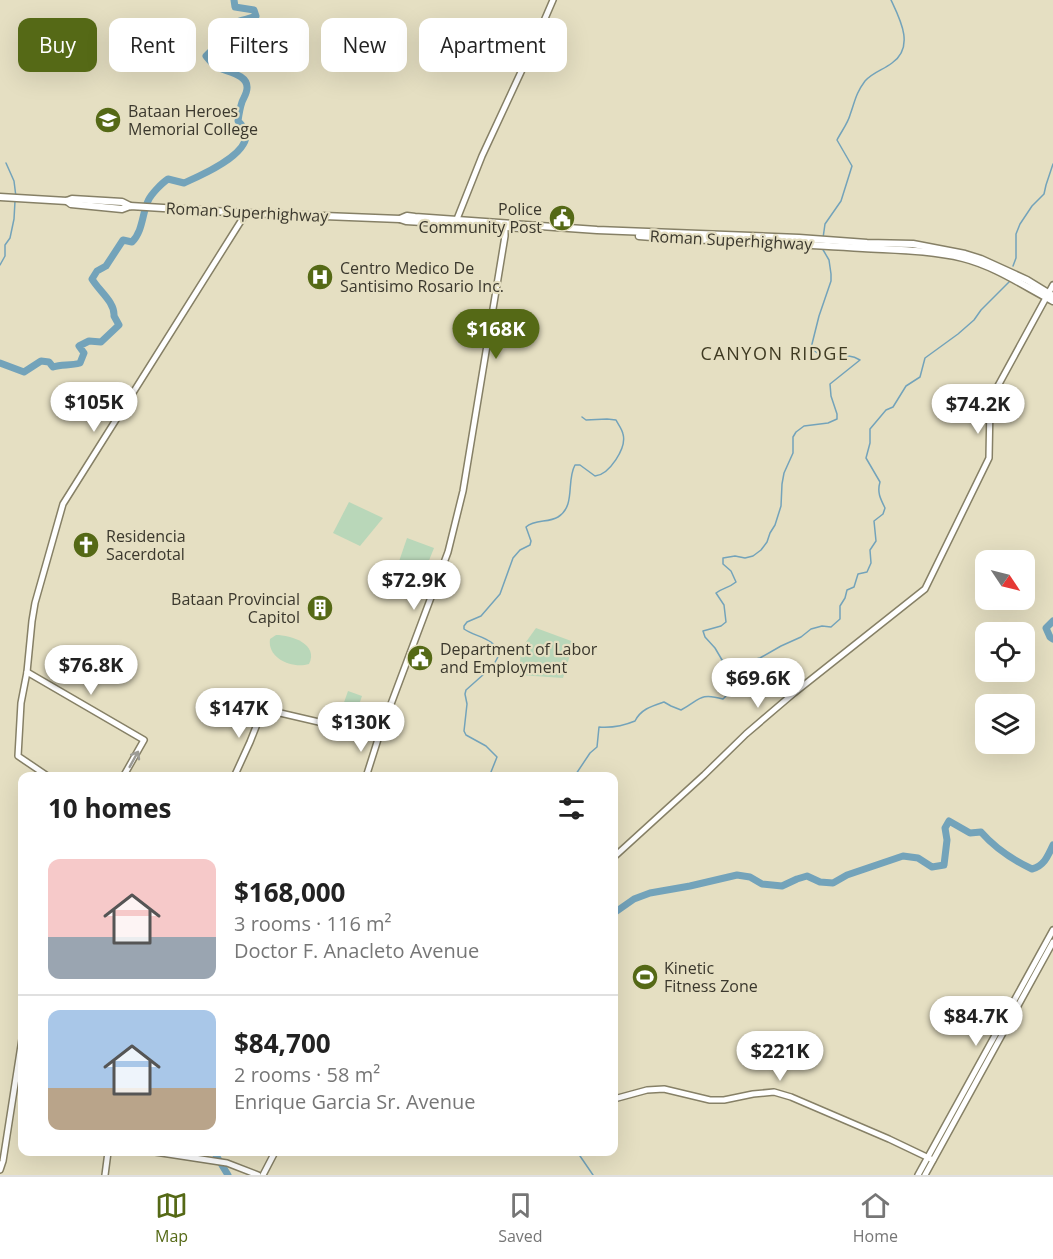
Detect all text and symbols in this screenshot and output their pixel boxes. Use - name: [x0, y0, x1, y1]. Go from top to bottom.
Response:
- chip: Buy: [18, 18, 97, 72]
- chip: Rent: [109, 18, 196, 72]
- chip: Filters: [208, 18, 309, 72]
- chip: New: [321, 18, 407, 72]
- chip: Apartment: [419, 18, 567, 72]
- place label: Bataan Heroes Memorial College: [128, 100, 258, 140]
- school or university icon: Bataan Heroes Memorial College: [93, 105, 123, 135]
- street label: Roman Superhighway: [165, 197, 330, 227]
- place label: Police Community Post: [419, 198, 542, 238]
- public building icon: Police Community Post: [547, 203, 577, 233]
- street label: Roman Superhighway: [649, 225, 814, 255]
- place label: Centro Medico De Santisimo Rosario Inc.: [340, 257, 504, 297]
- hospital icon: Centro Medico De Santisimo Rosario Inc.: [305, 262, 335, 292]
- pin: $168K: [454, 309, 538, 360]
- text: $168K: [466, 315, 526, 342]
- district label: CANYON RIDGE: [701, 341, 849, 365]
- pin: $105K: [52, 382, 136, 433]
- pin: $74.2K: [929, 384, 1027, 435]
- text: $105K: [64, 388, 124, 415]
- text: $74.2K: [946, 390, 1010, 417]
- place label: Residencia Sacerdotal: [106, 525, 186, 565]
- church icon: Residencia Sacerdotal: [71, 530, 101, 560]
- north arrow: [975, 550, 1035, 610]
- map controls: [975, 550, 1035, 754]
- pin: $72.9K: [365, 560, 463, 611]
- text: $72.9K: [382, 566, 446, 593]
- place label: Bataan Provincial Capitol: [171, 588, 300, 628]
- building icon: Bataan Provincial Capitol: [305, 593, 335, 623]
- button: locate: [975, 622, 1035, 682]
- place label: Department of Labor and Employment: [440, 638, 598, 678]
- public building icon: Department of Labor and Employment: [405, 643, 435, 673]
- pin: $76.8K: [42, 645, 140, 696]
- text: $76.8K: [59, 651, 123, 678]
- pin: $69.6K: [709, 658, 807, 709]
- text: $69.6K: [726, 664, 790, 691]
- pin: $147K: [197, 688, 281, 739]
- text: $147K: [209, 694, 269, 721]
- button: layers: [975, 694, 1035, 754]
- pin: $130K: [319, 702, 403, 753]
- text: $130K: [331, 708, 391, 735]
- one-way arrow: [128, 750, 140, 767]
- text: 10 homes: [48, 790, 172, 826]
- icon: filters: [555, 792, 588, 825]
- text: $168,000: [234, 874, 345, 910]
- icon: home: [96, 883, 168, 955]
- text: 3 rooms · 116 m²: [234, 910, 392, 937]
- text: Doctor F. Anacleto Avenue: [234, 937, 479, 964]
- place label: Kinetic Fitness Zone: [664, 957, 758, 997]
- sports icon: Kinetic Fitness Zone: [630, 962, 660, 992]
- pin: $84.7K: [927, 996, 1025, 1047]
- text: $84.7K: [944, 1002, 1008, 1029]
- text: $84,700: [234, 1025, 331, 1061]
- pin: $221K: [738, 1031, 822, 1082]
- icon: home: [96, 1034, 168, 1106]
- text: $221K: [750, 1037, 810, 1064]
- text: 2 rooms · 58 m²: [234, 1061, 380, 1088]
- text: Enrique Garcia Sr. Avenue: [234, 1088, 476, 1115]
- tab: Map: [155, 1189, 188, 1247]
- tab: Saved: [498, 1189, 543, 1247]
- tab: Home: [853, 1189, 898, 1247]

